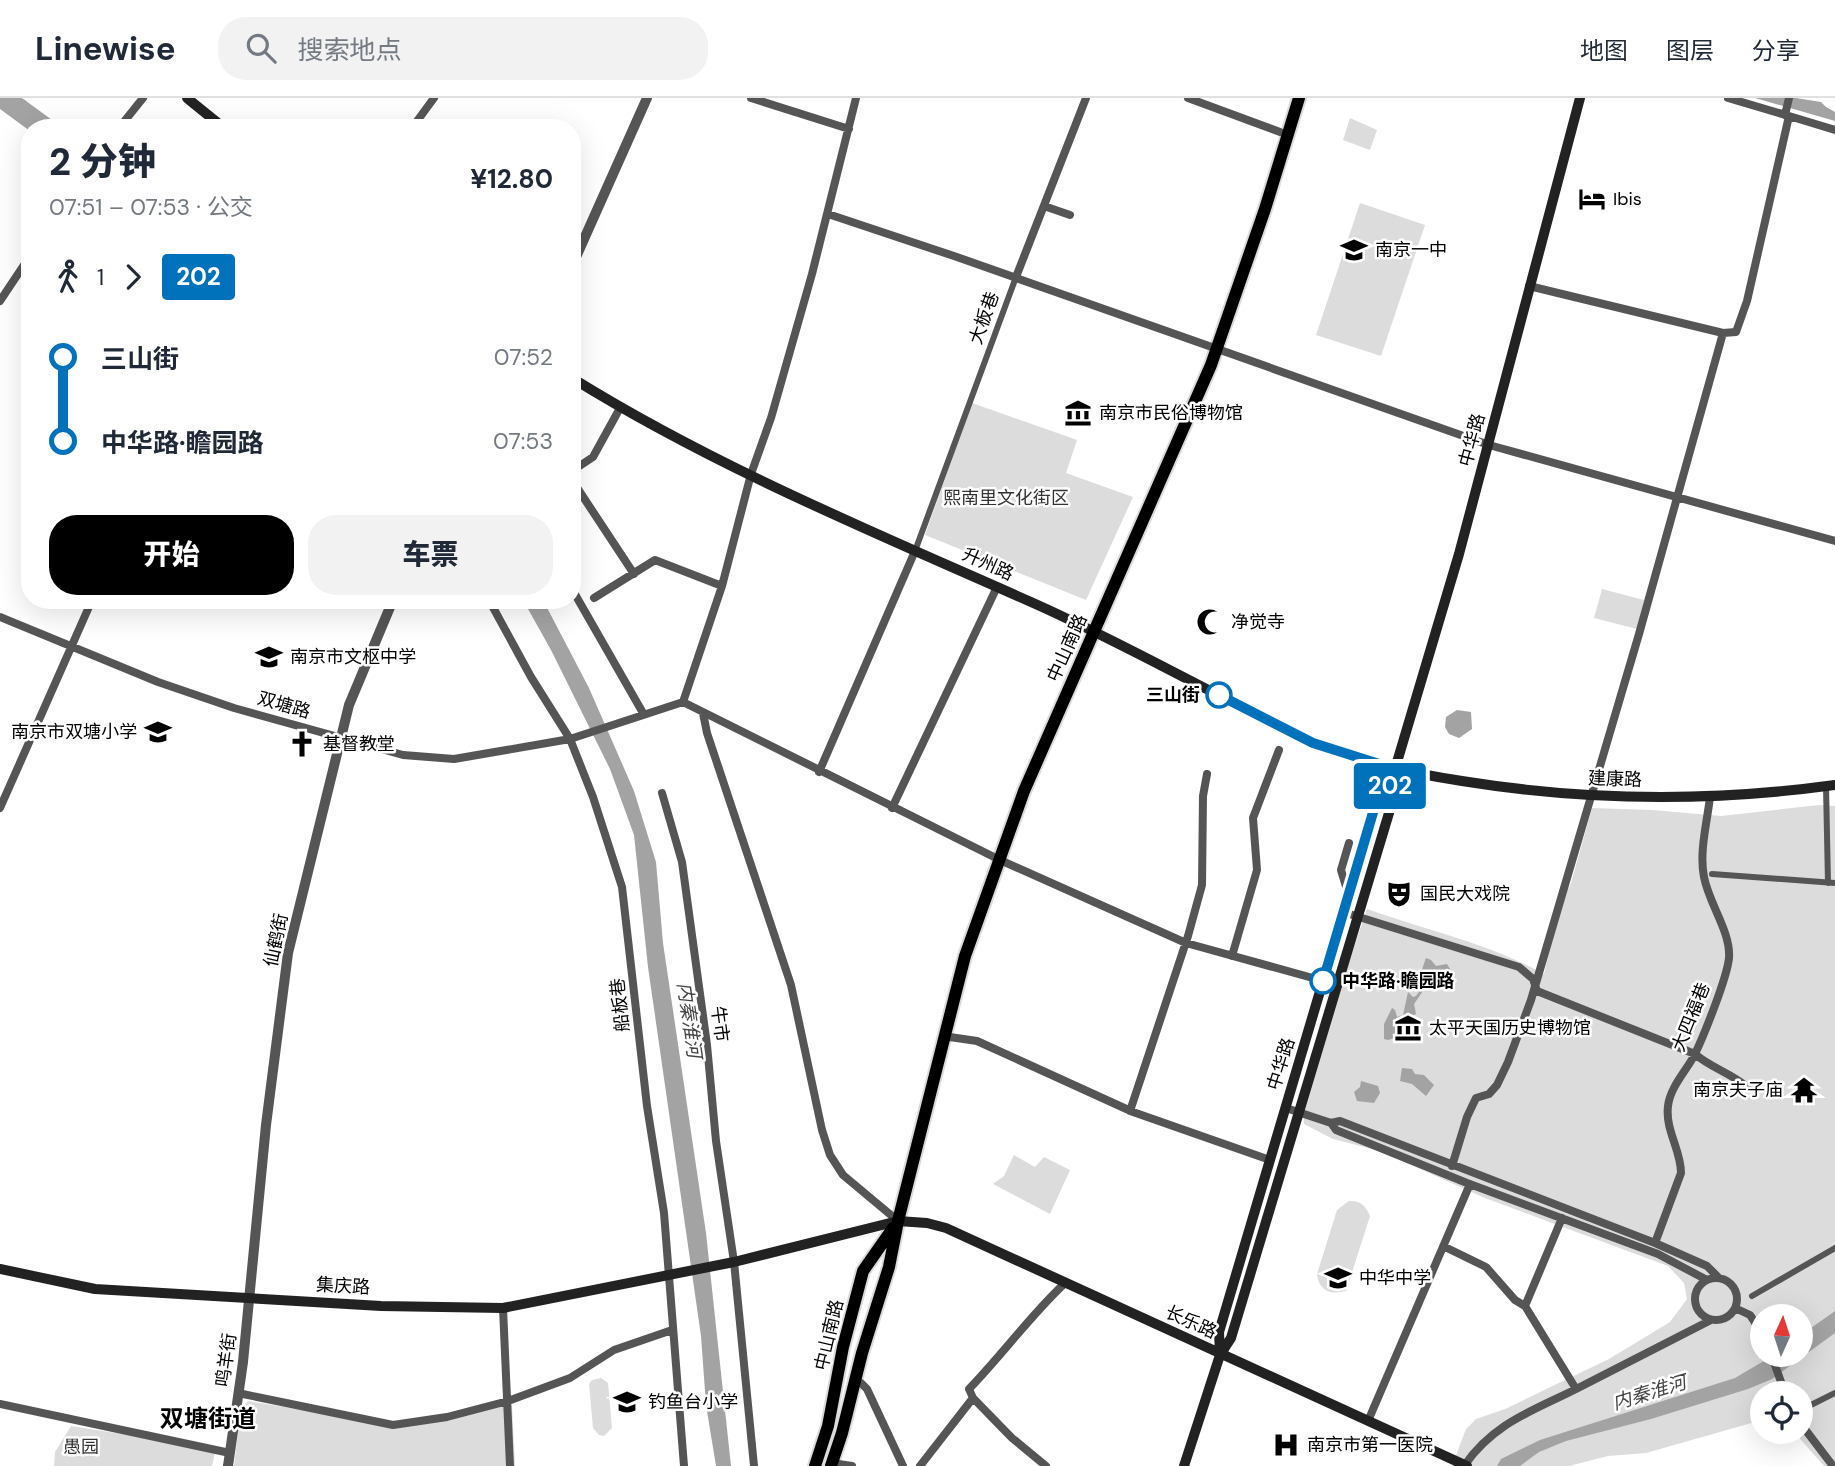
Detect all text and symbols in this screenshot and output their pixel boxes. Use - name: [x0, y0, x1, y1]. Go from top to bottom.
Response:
- search box: [218, 17, 708, 80]
- text: Linewise: [35, 27, 176, 70]
- icon: search: [242, 29, 280, 67]
- text: 搜索地点: [298, 33, 402, 67]
- text: 地图: [1580, 35, 1628, 66]
- text: 图层: [1666, 35, 1714, 66]
- text: 分享: [1752, 35, 1800, 66]
- text: 2 分钟: [49, 137, 156, 187]
- text: ¥12.80: [470, 162, 553, 196]
- hotel icon: Ibis: [1577, 184, 1607, 214]
- place label: Ibis: [1613, 187, 1642, 211]
- text: 07:51 – 07:53 · 公交: [49, 192, 253, 222]
- school or university icon: 南京一中: [1339, 235, 1369, 265]
- place label: 南京一中: [1375, 238, 1447, 262]
- icon: walk: [49, 258, 87, 296]
- icon: forward: [114, 258, 152, 296]
- text: 202: [176, 261, 221, 292]
- text: 1: [97, 262, 104, 292]
- street label: 大板巷: [963, 289, 1005, 347]
- text: 三山街: [101, 342, 179, 376]
- text: 07:52: [494, 342, 553, 372]
- museum icon: 南京市民俗博物馆: [1063, 398, 1093, 428]
- place label: 南京市民俗博物馆: [1099, 401, 1243, 425]
- street label: 中华路: [1453, 411, 1491, 469]
- text: 中华路·瞻园路: [101, 426, 264, 460]
- text: 07:53: [493, 426, 553, 456]
- park label: 熙南里文化街区: [943, 486, 1069, 510]
- button: 开始: [49, 515, 294, 595]
- button: 车票: [308, 515, 553, 595]
- street label: 升州路: [958, 542, 1018, 586]
- mosque icon: 净觉寺: [1195, 607, 1225, 637]
- street label: 中山南路: [1041, 610, 1093, 686]
- place label: 净觉寺: [1231, 610, 1285, 634]
- school or university icon: 南京市文枢中学: [254, 642, 284, 672]
- place label: 南京市文枢中学: [290, 645, 416, 669]
- marker: 三山街: [1206, 682, 1232, 708]
- place label: 三山街: [1146, 683, 1200, 707]
- street label: 双塘路: [255, 686, 313, 724]
- school or university icon: 南京市双塘小学: [143, 717, 173, 747]
- place label: 南京市双塘小学: [11, 720, 137, 744]
- church icon: 基督教堂: [287, 729, 317, 759]
- place label: 基督教堂: [323, 732, 395, 756]
- line badge: 202: [1350, 763, 1430, 809]
- street label: 建康路: [1588, 766, 1642, 792]
- text: 202: [1368, 770, 1412, 801]
- theatre icon: 国民大戏院: [1384, 879, 1414, 909]
- place label: 国民大戏院: [1420, 882, 1510, 906]
- street label: 仙鹤街: [259, 911, 293, 969]
- marker: 中华路·瞻园路: [1310, 968, 1336, 994]
- place label: 中华路·瞻园路: [1342, 969, 1455, 993]
- street label: 船板巷: [605, 977, 635, 1033]
- street label: 大四福巷: [1666, 979, 1716, 1055]
- water label: 内秦淮河: [672, 981, 708, 1063]
- street label: 牛市: [706, 1005, 734, 1043]
- museum icon: 太平天国历史博物馆: [1393, 1013, 1423, 1043]
- place label: 太平天国历史博物馆: [1429, 1016, 1591, 1040]
- street label: 中华路: [1262, 1035, 1300, 1093]
- temple icon: 南京夫子庙: [1789, 1075, 1819, 1105]
- place label: 南京夫子庙: [1693, 1078, 1783, 1102]
- school or university icon: 中华中学: [1323, 1263, 1353, 1293]
- place label: 中华中学: [1359, 1266, 1431, 1290]
- street label: 集庆路: [315, 1273, 371, 1299]
- street label: 中山南路: [809, 1297, 849, 1373]
- street label: 长乐路: [1161, 1300, 1221, 1344]
- north arrow: [1750, 1304, 1813, 1367]
- map controls: [1750, 1304, 1813, 1444]
- street label: 鸣羊街: [210, 1332, 242, 1388]
- water label: 内秦淮河: [1609, 1368, 1693, 1416]
- button: locate: [1750, 1381, 1813, 1444]
- school or university icon: 钓鱼台小学: [612, 1387, 642, 1417]
- place label: 钓鱼台小学: [648, 1390, 738, 1414]
- district label: 双塘街道: [160, 1403, 256, 1434]
- hospital icon: 南京市第一医院: [1271, 1430, 1301, 1460]
- place label: 南京市第一医院: [1307, 1433, 1433, 1457]
- park label: 愚园: [63, 1435, 99, 1459]

